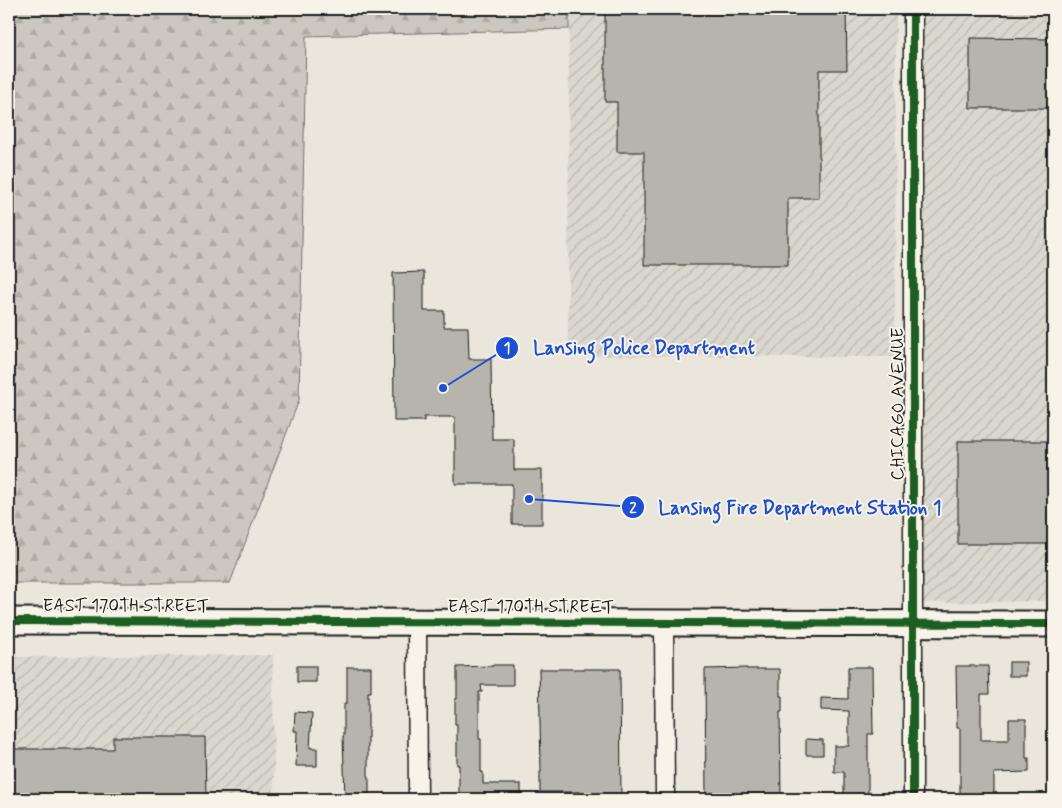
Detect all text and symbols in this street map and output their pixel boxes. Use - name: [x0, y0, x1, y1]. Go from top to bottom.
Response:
- street label: CHICAGO AVENUE: [886, 327, 910, 481]
- callout: Lansing Police Department: [495, 331, 768, 365]
- text: Lansing Police Department: [533, 336, 755, 364]
- text: 1: [504, 339, 510, 359]
- callout: Lansing Fire Department Station 1: [621, 490, 955, 524]
- text: Lansing Fire Department Station 1: [659, 496, 941, 524]
- text: 2: [629, 499, 637, 519]
- street label: EAST 170TH STREET: [43, 594, 209, 618]
- street label: EAST 170TH STREET: [448, 595, 614, 619]

